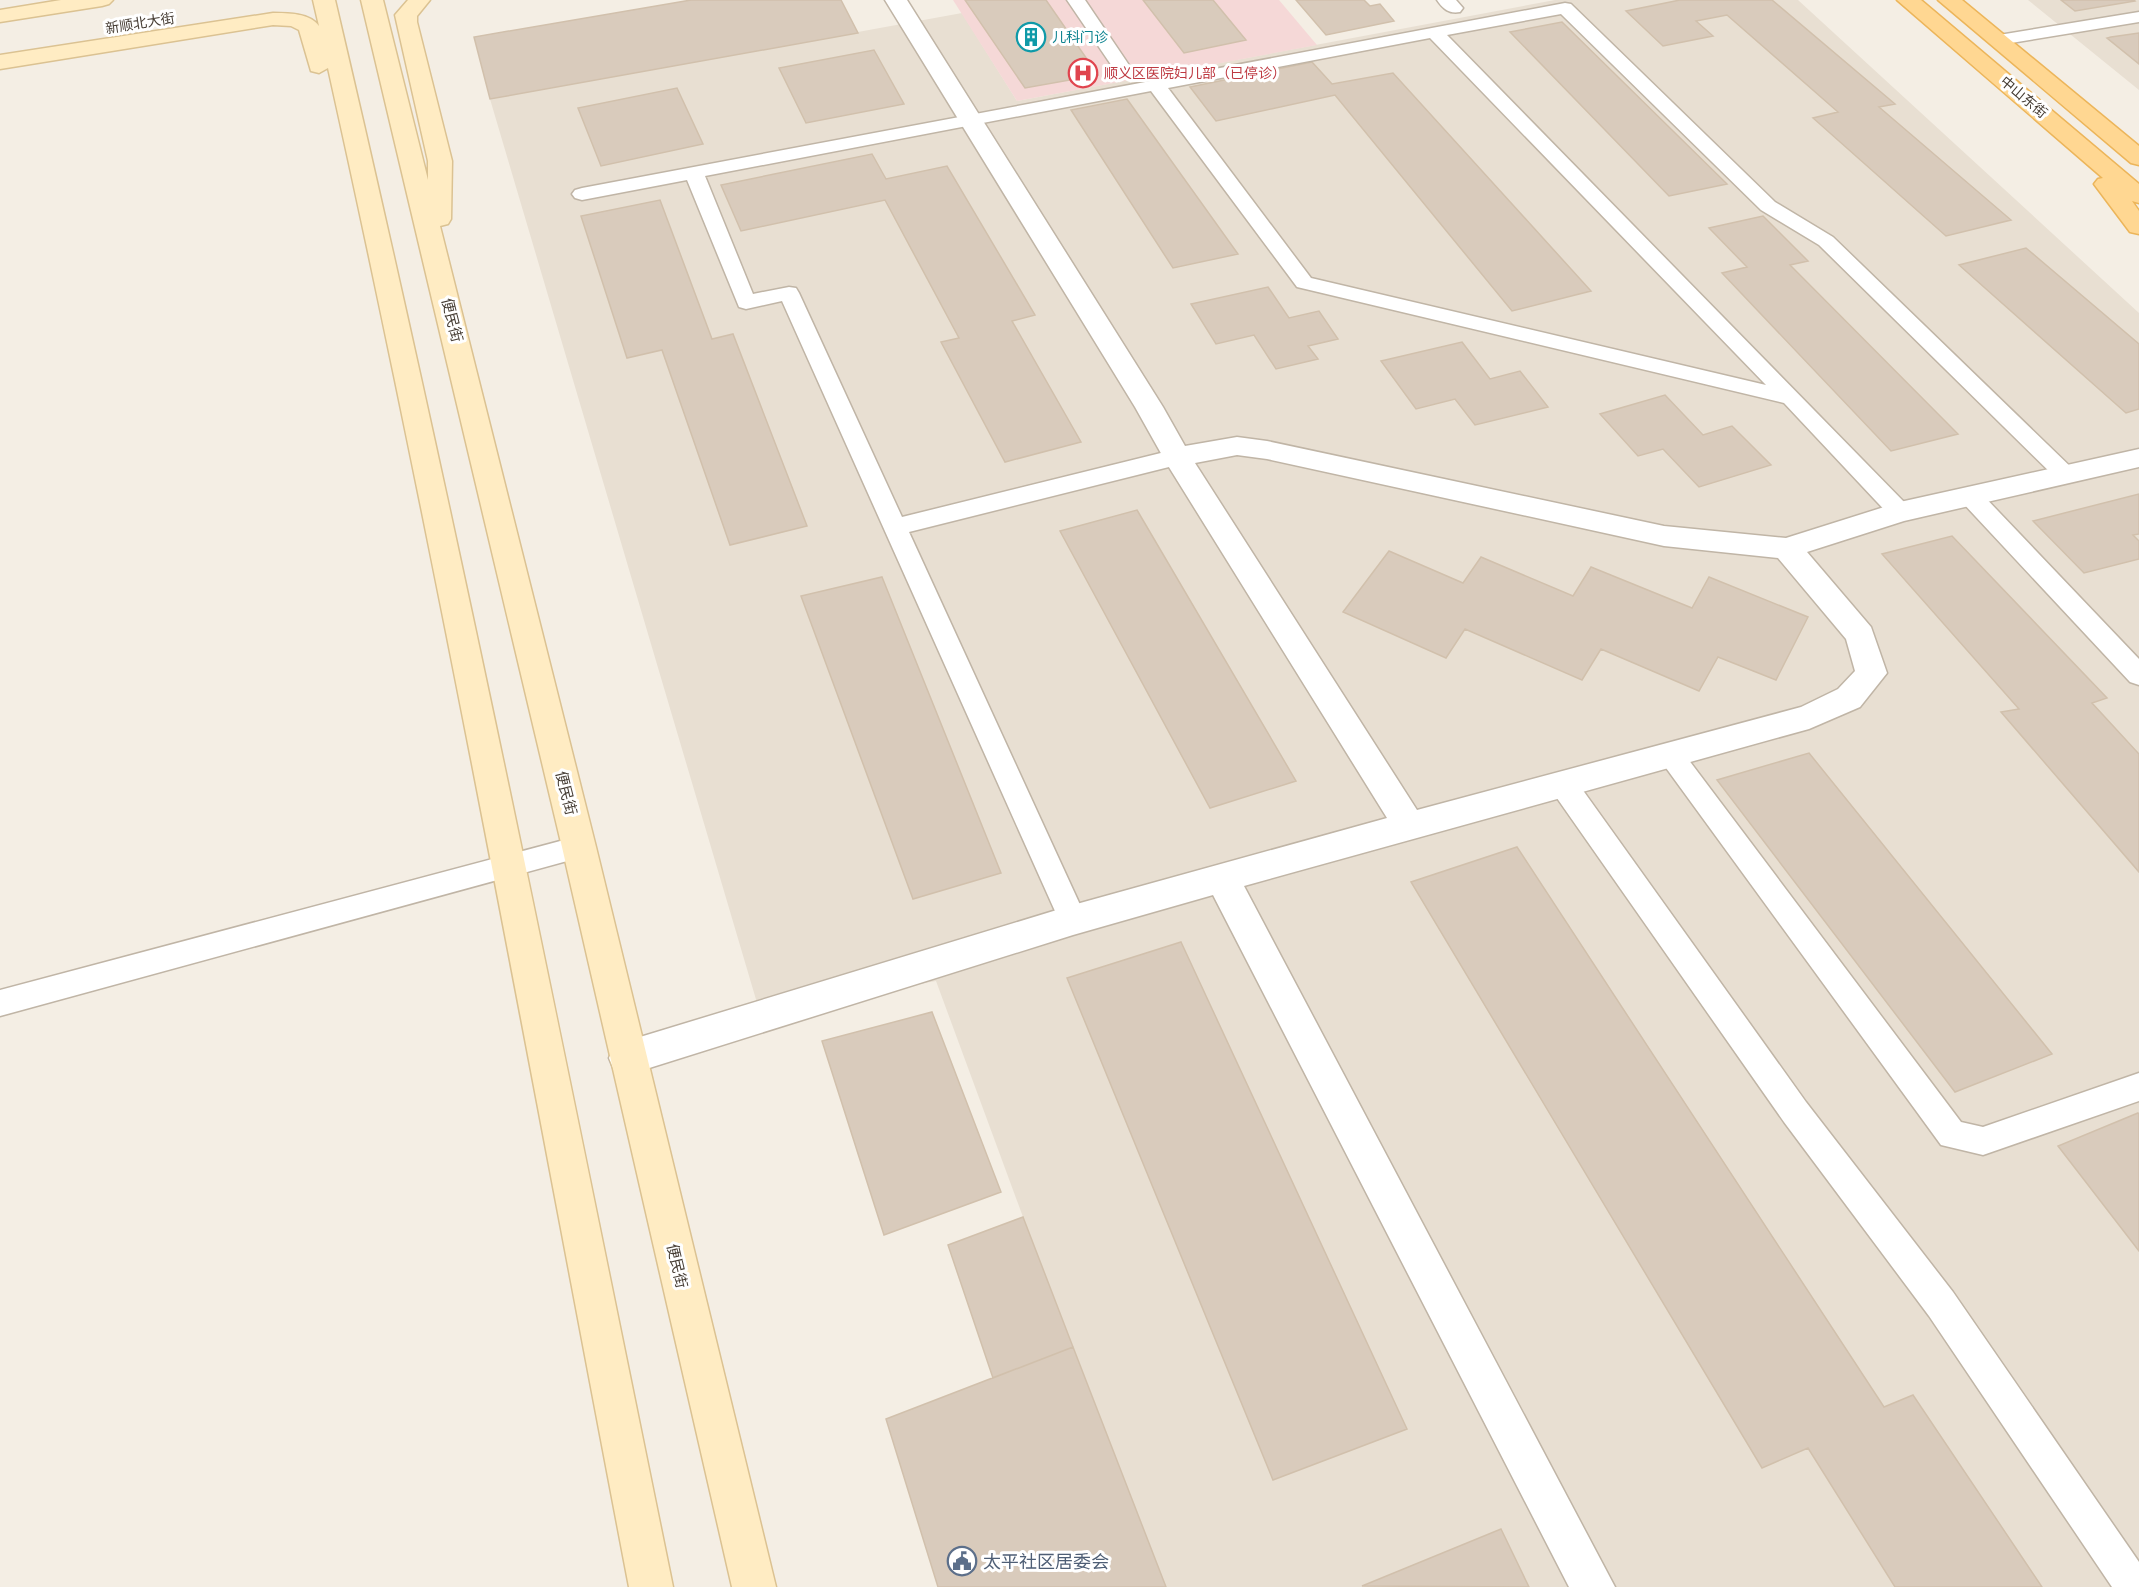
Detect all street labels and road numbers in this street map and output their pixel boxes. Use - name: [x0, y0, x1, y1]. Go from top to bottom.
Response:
- street label: 新顺北大街: [104, 10, 176, 36]
- street label: 中山东街: [1997, 73, 2051, 121]
- street label: 便民街: [438, 296, 466, 344]
- street label: 便民街: [552, 769, 580, 817]
- street label: 便民街: [663, 1242, 691, 1290]

